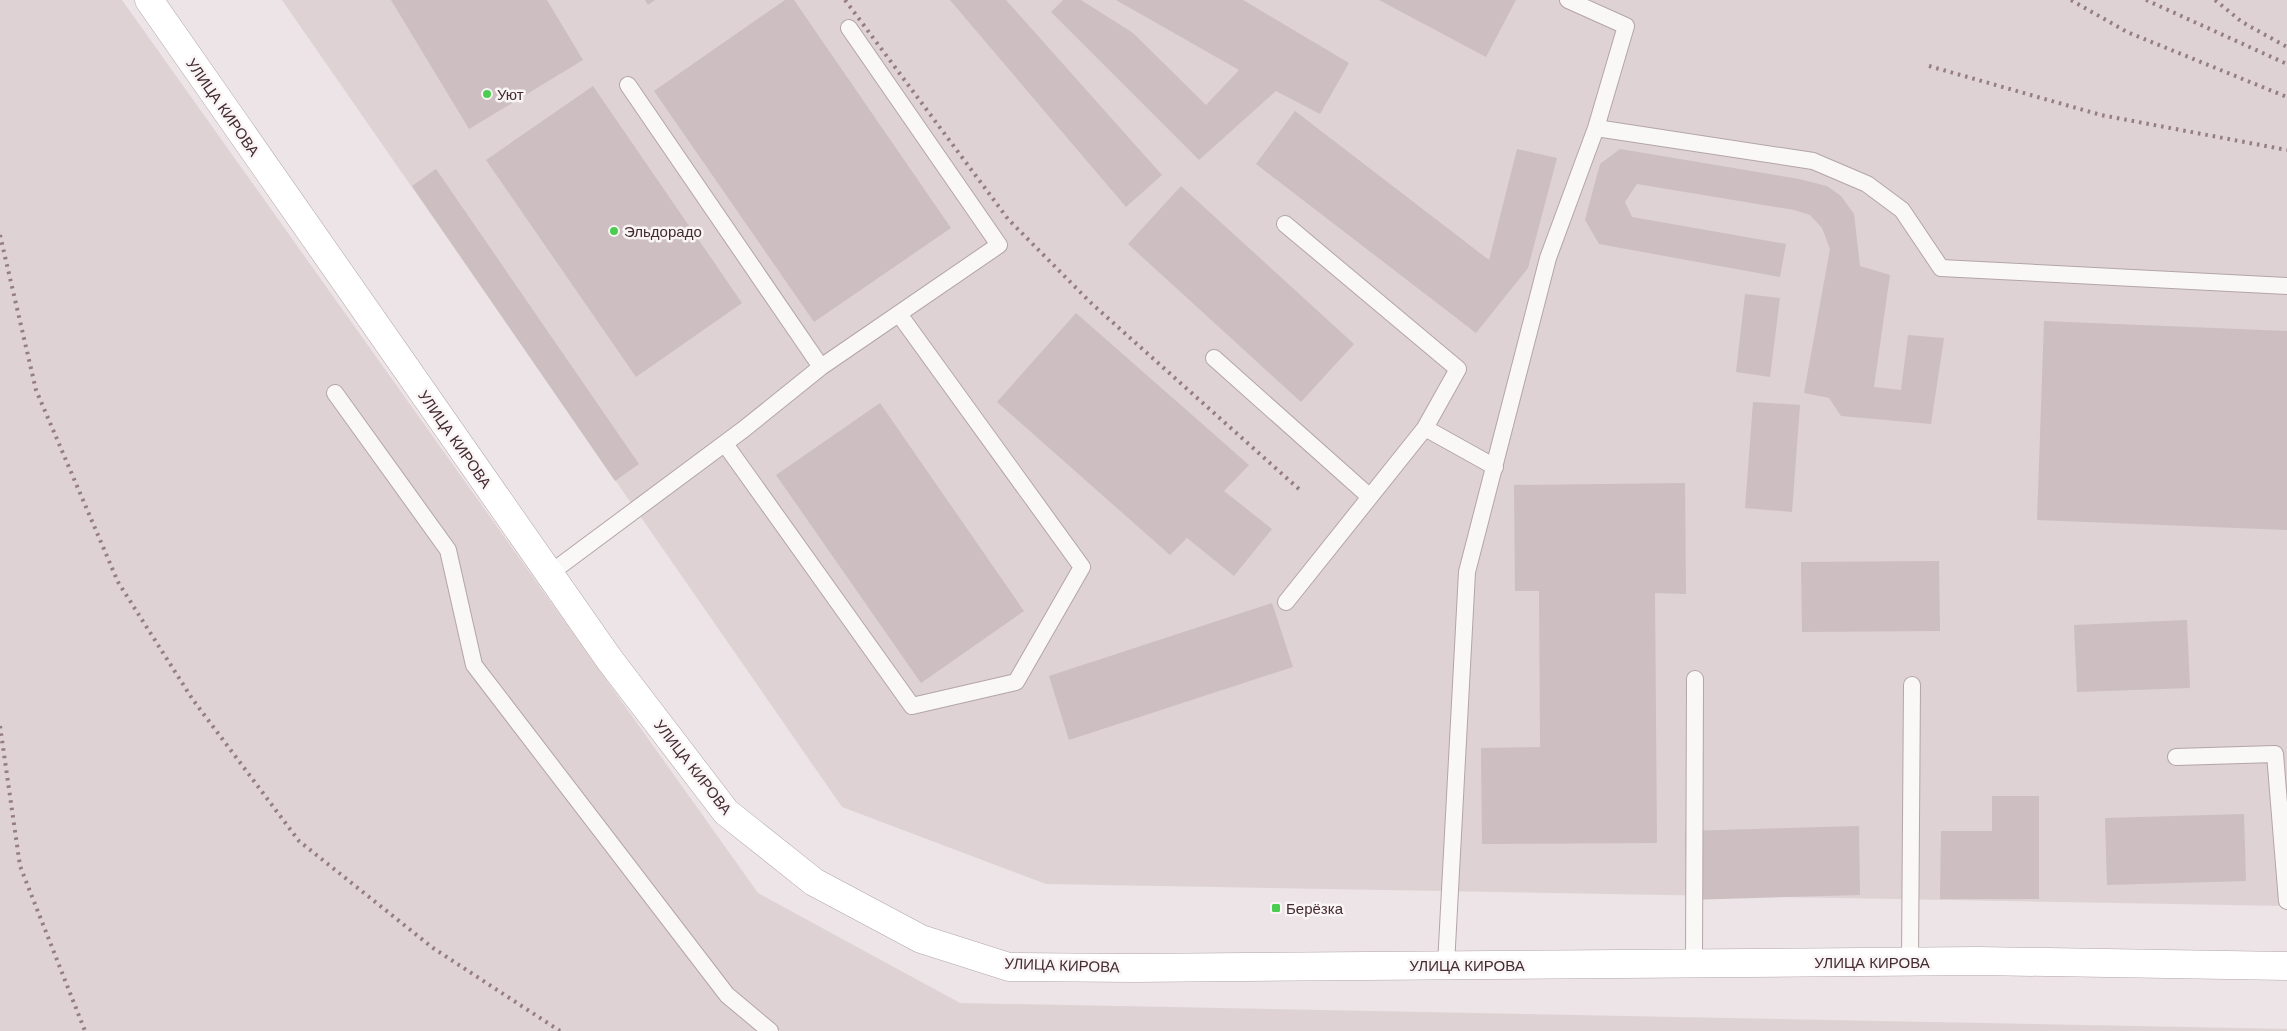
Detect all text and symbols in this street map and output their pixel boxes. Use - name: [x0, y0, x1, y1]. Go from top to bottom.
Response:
- street label: УЛИЦА КИРОВА: [183, 55, 263, 159]
- place label: Уют: [497, 86, 524, 103]
- marker: Уют: [481, 88, 493, 100]
- place label: Эльдорадо: [624, 223, 702, 240]
- marker: Эльдорадо: [608, 225, 620, 237]
- street label: УЛИЦА КИРОВА: [415, 387, 495, 491]
- street label: УЛИЦА КИРОВА: [651, 716, 735, 818]
- place label: Берёзка: [1286, 900, 1344, 917]
- marker: Берёзка: [1270, 902, 1282, 914]
- street label: УЛИЦА КИРОВА: [1004, 954, 1120, 976]
- street label: УЛИЦА КИРОВА: [1814, 954, 1930, 971]
- street label: УЛИЦА КИРОВА: [1409, 957, 1525, 974]

